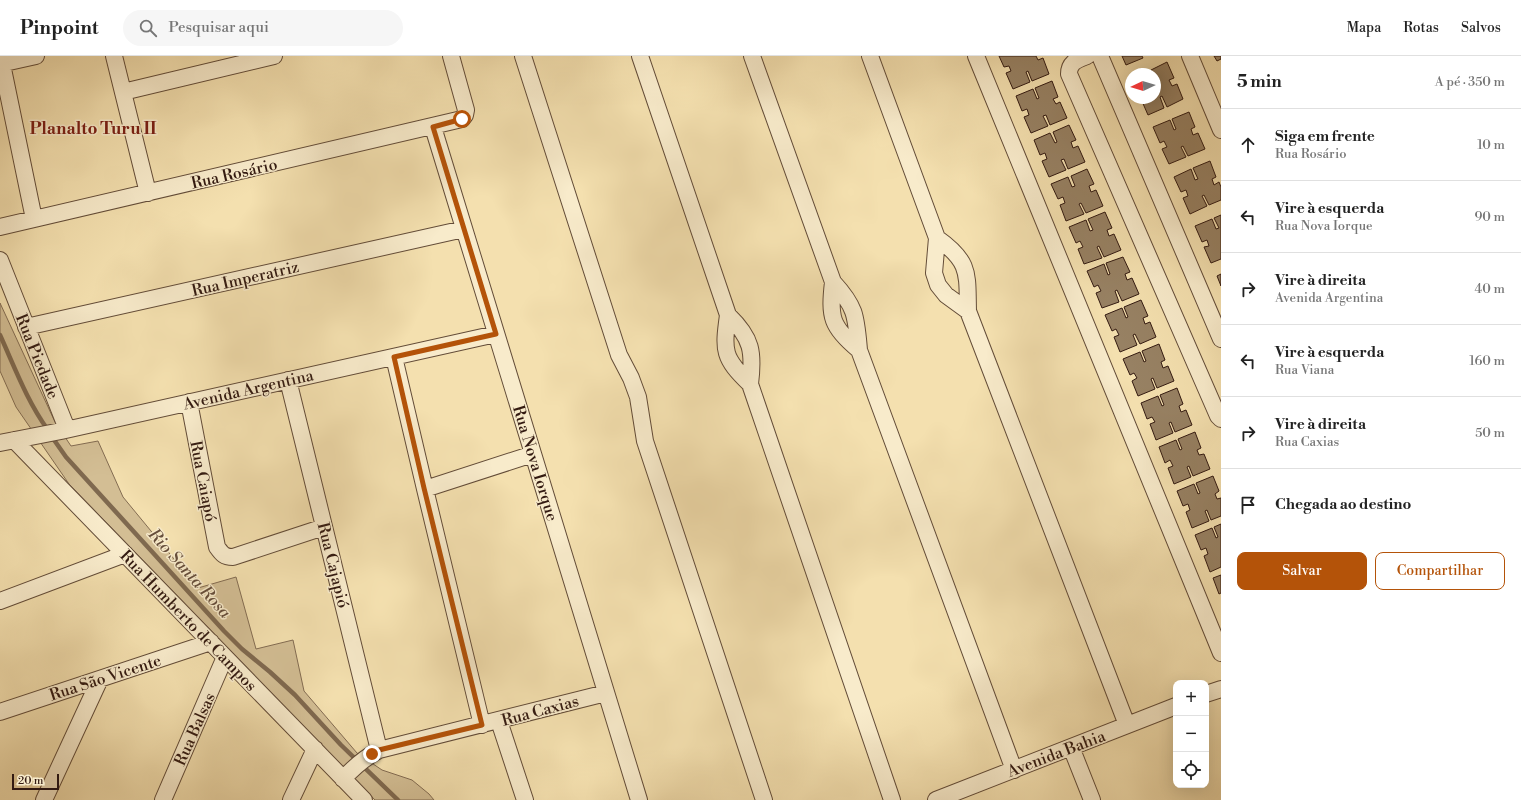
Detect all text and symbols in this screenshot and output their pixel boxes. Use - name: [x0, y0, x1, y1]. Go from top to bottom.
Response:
- search box: [123, 10, 403, 46]
- text: Pinpoint: [20, 16, 99, 40]
- icon: search: [137, 17, 159, 39]
- text: Pesquisar aqui: [169, 18, 269, 37]
- text: Mapa: [1347, 19, 1381, 37]
- text: Rotas: [1403, 19, 1439, 37]
- text: Salvos: [1461, 19, 1501, 37]
- north arrow: [1125, 68, 1161, 104]
- text: 5 min: [1237, 71, 1282, 93]
- text: A pé · 350 m: [1435, 74, 1505, 90]
- route start: [453, 110, 471, 128]
- district label: Planalto Turu II: [29, 118, 157, 140]
- text: Siga em frente: [1275, 127, 1375, 146]
- icon: ahead: [1237, 134, 1259, 156]
- text: 10 m: [1477, 137, 1505, 153]
- text: Rua Rosário: [1275, 146, 1347, 162]
- street label: Rua Rosário: [189, 154, 279, 194]
- text: Vire à esquerda: [1275, 199, 1384, 218]
- icon: left: [1237, 206, 1259, 228]
- text: 90 m: [1474, 209, 1505, 225]
- text: Rua Nova Iorque: [1275, 218, 1373, 234]
- street label: Rua Imperatriz: [190, 257, 301, 301]
- text: Vire à direita: [1275, 271, 1366, 290]
- icon: right: [1237, 278, 1259, 300]
- text: 40 m: [1475, 281, 1505, 297]
- text: Avenida Argentina: [1275, 290, 1383, 306]
- street label: Rua Piedade: [11, 311, 63, 402]
- text: Vire à esquerda: [1275, 343, 1384, 362]
- icon: left: [1237, 350, 1259, 372]
- text: 160 m: [1469, 353, 1505, 369]
- text: Rua Viana: [1275, 362, 1334, 378]
- street label: Avenida Argentina: [180, 365, 316, 415]
- street label: Rua Nova Iorque: [508, 403, 562, 524]
- text: Vire à direita: [1275, 415, 1366, 434]
- icon: right: [1237, 422, 1259, 444]
- text: 50 m: [1475, 425, 1505, 441]
- text: Rua Caxias: [1275, 434, 1339, 450]
- street label: Rua Caiapó: [185, 439, 221, 523]
- icon: arrive: [1237, 494, 1259, 516]
- text: Chegada ao destino: [1275, 495, 1411, 514]
- street label: Rua Cajapió: [313, 520, 353, 610]
- water label: Rio Santa Rosa: [142, 523, 236, 624]
- street label: Rua Humberto de Campos: [116, 546, 261, 695]
- button: Salvar: [1237, 552, 1367, 590]
- button: Compartilhar: [1375, 552, 1505, 590]
- street label: Rua São Vicente: [47, 650, 164, 705]
- map controls: [1173, 680, 1209, 788]
- button: +: [1173, 680, 1209, 716]
- street label: Rua Balsas: [170, 690, 220, 769]
- street label: Rua Caxias: [499, 691, 581, 731]
- button: −: [1173, 716, 1209, 752]
- street label: Avenida Bahia: [1003, 726, 1109, 782]
- route end: [363, 745, 381, 763]
- button: locate: [1173, 752, 1209, 788]
- scale bar: [12, 772, 59, 791]
- text: 20 m: [18, 774, 43, 788]

